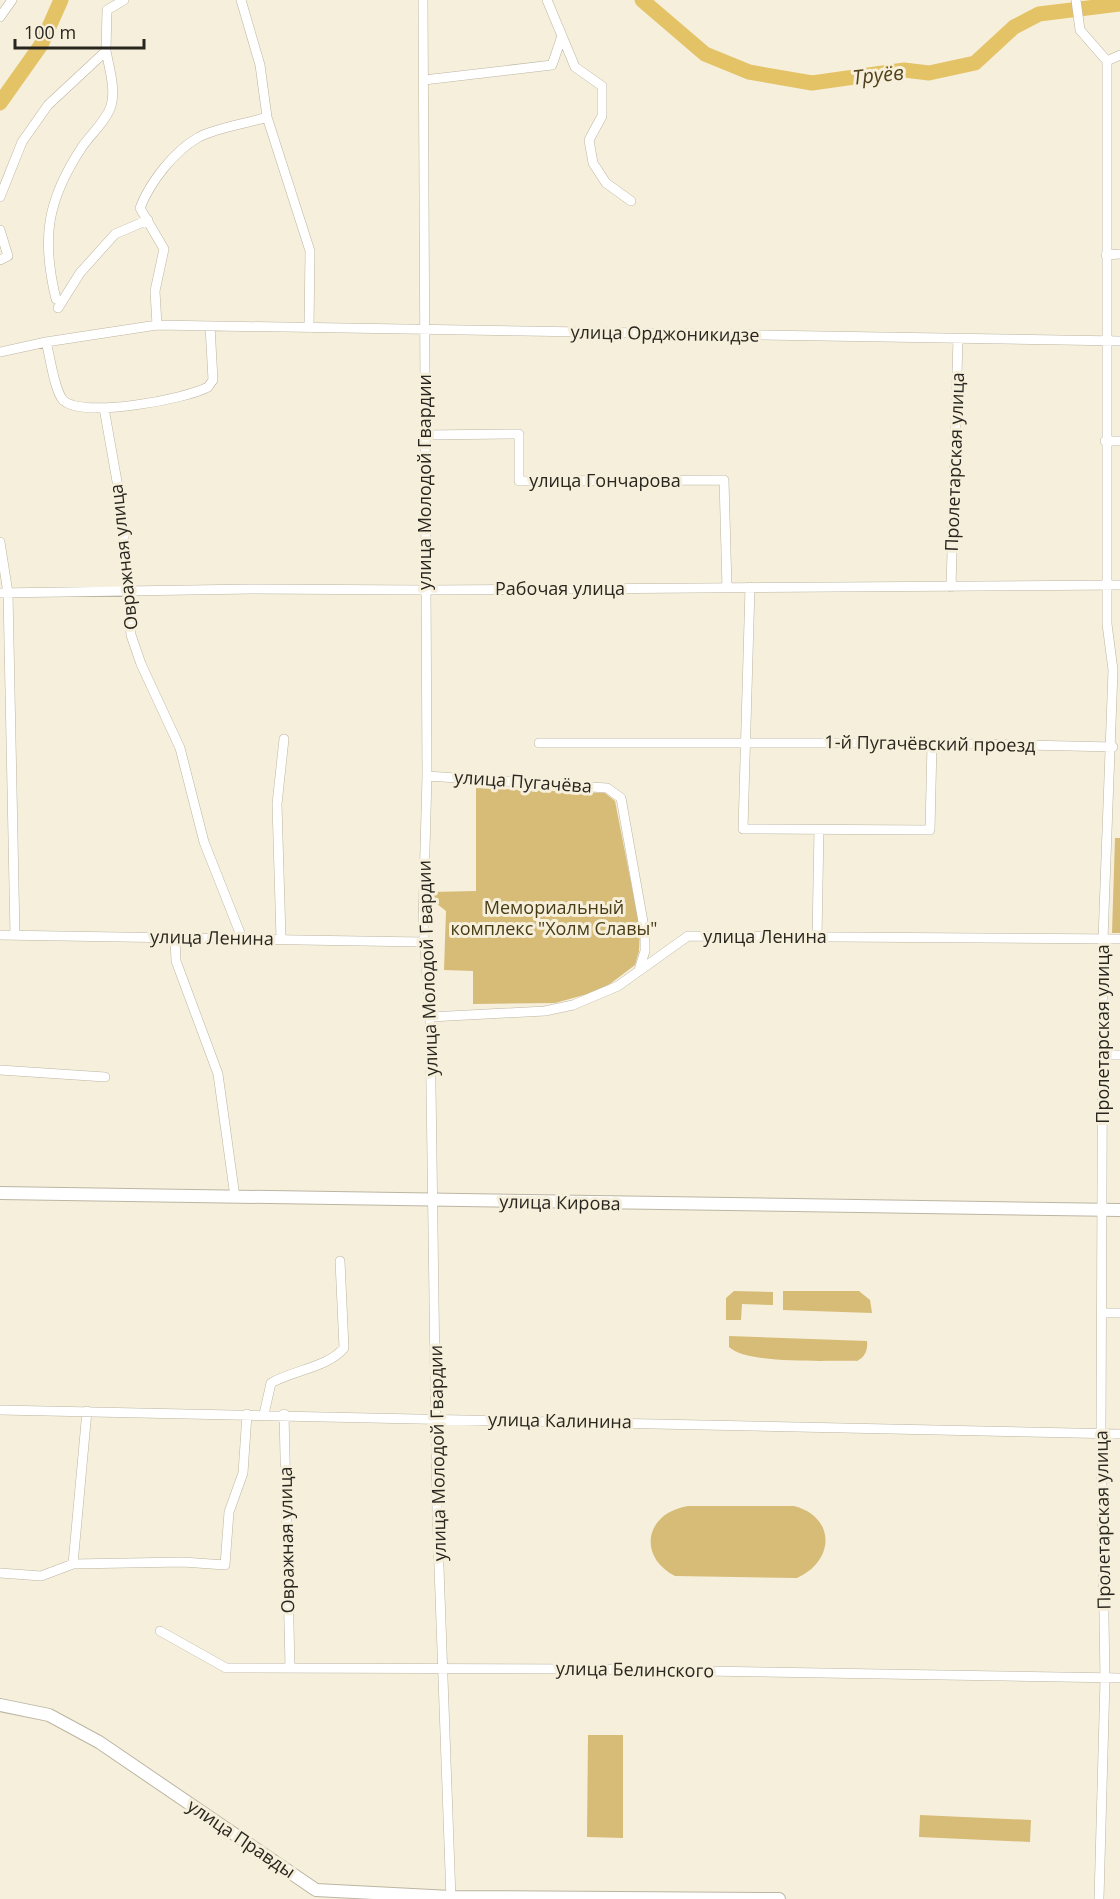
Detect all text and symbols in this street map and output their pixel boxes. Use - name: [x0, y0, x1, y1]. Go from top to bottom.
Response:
- scale bar: [15, 12, 144, 50]
- text: 100 m: [24, 20, 76, 44]
- water label: Труёв: [851, 58, 905, 91]
- street label: улица Орджоникидзе: [570, 319, 760, 347]
- street label: Пролетарская улица: [939, 372, 969, 552]
- street label: улица Молодой Гвардии: [412, 374, 436, 590]
- street label: улица Гончарова: [529, 468, 681, 492]
- street label: Овражная улица: [103, 483, 143, 631]
- street label: Рабочая улица: [495, 576, 625, 600]
- street label: 1-й Пугачёвский проезд: [824, 729, 1036, 757]
- street label: улица Пугачёва: [453, 764, 593, 798]
- street label: улица Молодой Гвардии: [411, 860, 443, 1076]
- park label: Мемориальный комплекс "Холм Славы": [450, 895, 658, 940]
- street label: улица Ленина: [150, 924, 274, 950]
- street label: улица Ленина: [703, 924, 827, 948]
- street label: Пролетарская улица: [1090, 944, 1114, 1124]
- street label: улица Кирова: [499, 1189, 621, 1215]
- street label: улица Молодой Гвардии: [423, 1345, 451, 1561]
- street label: улица Калинина: [488, 1407, 632, 1433]
- street label: Пролетарская улица: [1088, 1430, 1116, 1610]
- street label: Овражная улица: [273, 1466, 299, 1614]
- street label: улица Белинского: [556, 1656, 714, 1682]
- street label: улица Правды: [183, 1793, 300, 1883]

